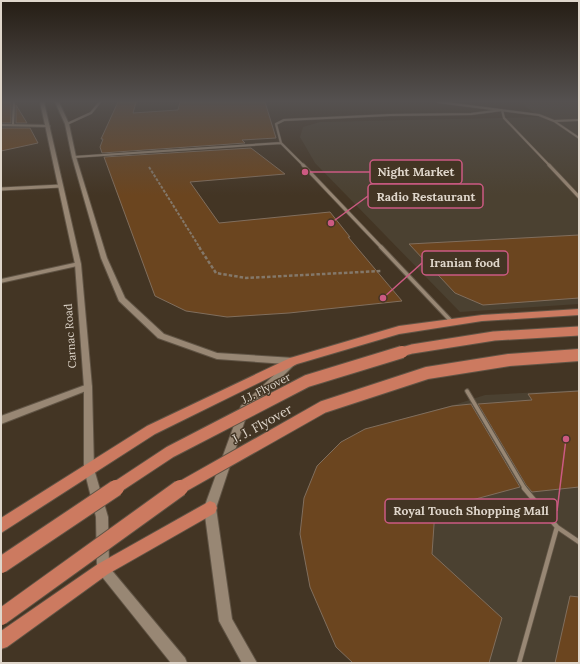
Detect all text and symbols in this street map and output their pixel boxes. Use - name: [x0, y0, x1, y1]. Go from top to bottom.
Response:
- callout: Night Market: [370, 160, 462, 184]
- text: Night Market: [378, 164, 455, 179]
- callout: Radio Restaurant: [368, 184, 483, 208]
- text: Radio Restaurant: [376, 189, 477, 204]
- callout: Iranian food: [422, 251, 508, 275]
- text: Iranian food: [430, 255, 500, 270]
- street label: Carnac Road: [61, 303, 79, 369]
- street label: J.J. Flyover: [238, 370, 293, 407]
- street label: J. J. Flyover: [228, 400, 295, 448]
- callout: Royal Touch Shopping Mall: [385, 499, 557, 523]
- text: Royal Touch Shopping Mall: [393, 503, 549, 518]

